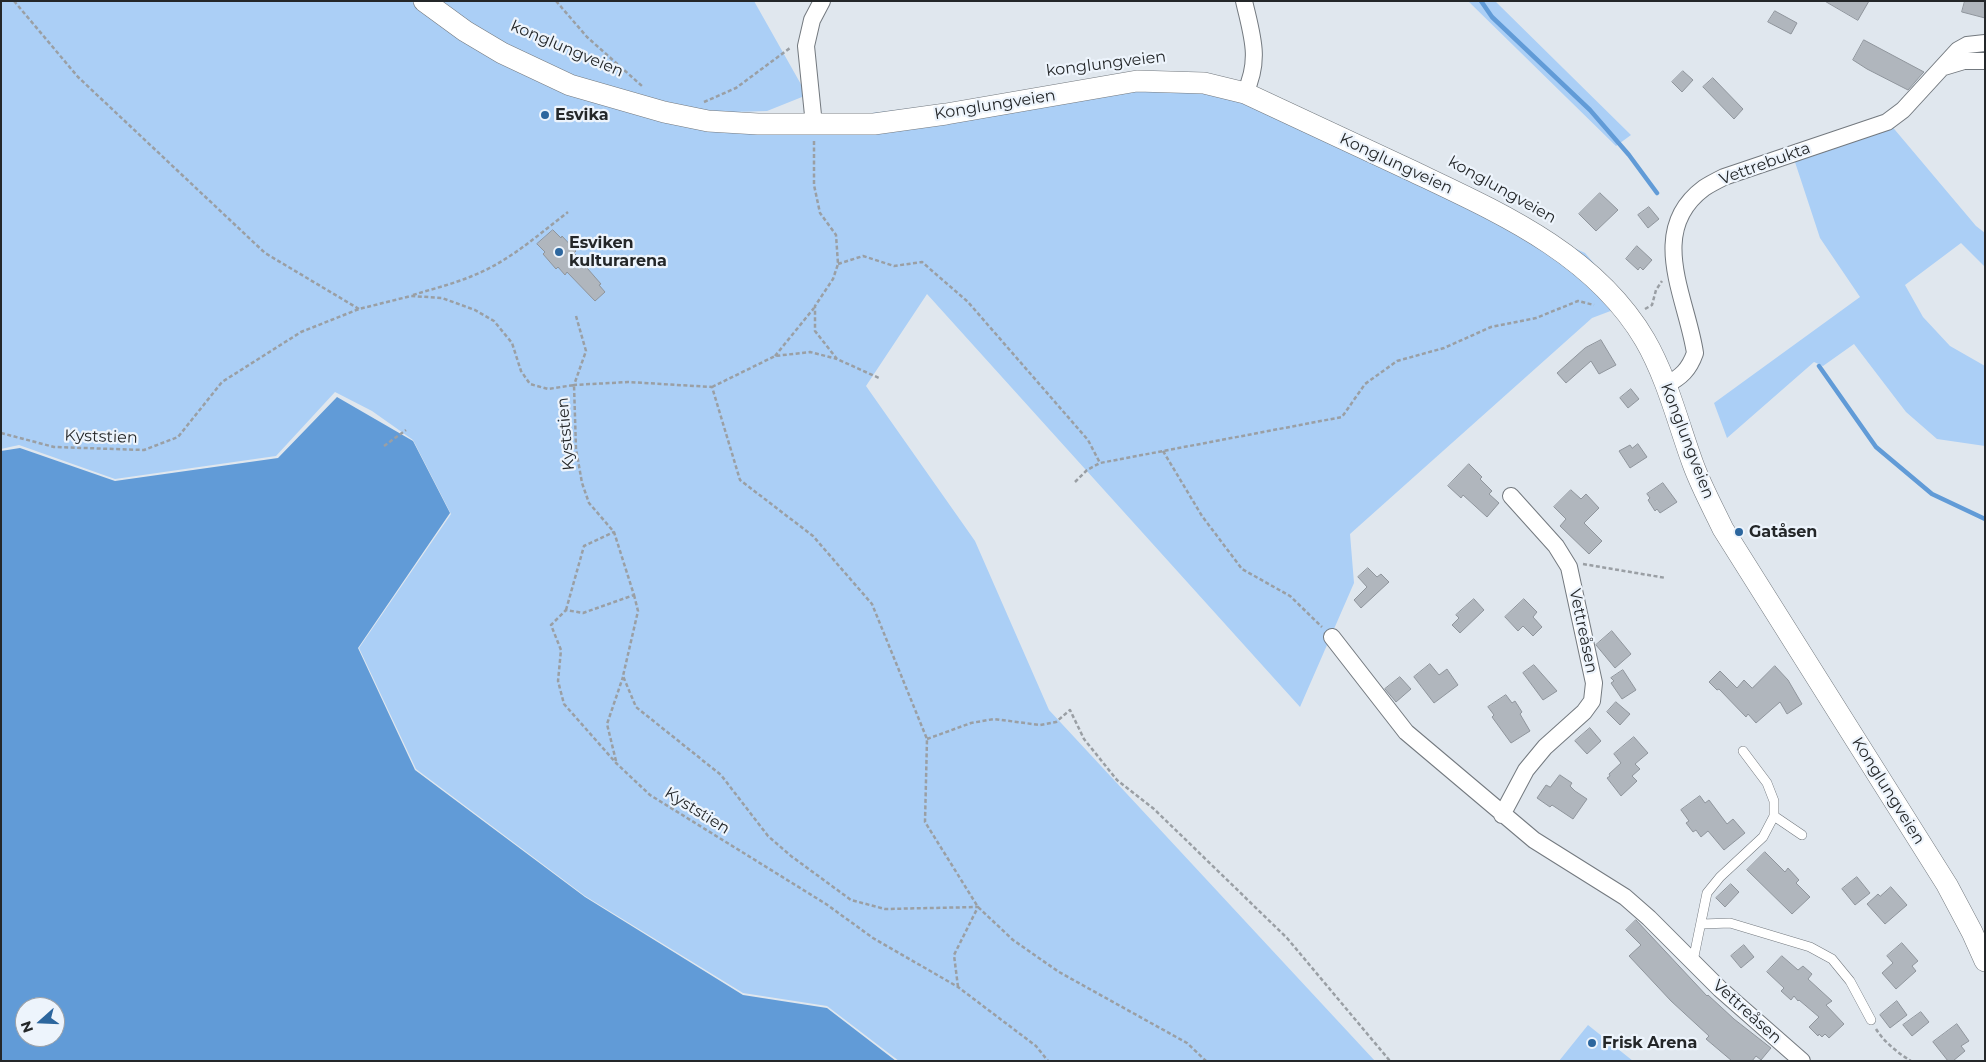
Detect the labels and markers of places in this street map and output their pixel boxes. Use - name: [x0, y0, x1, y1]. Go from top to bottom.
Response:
- place label: Esvika: [555, 105, 609, 125]
- marker: Esvika: [539, 109, 551, 121]
- place label: Esviken kulturarena: [569, 233, 667, 271]
- marker: Esviken kulturarena: [553, 246, 565, 258]
- place label: Gatåsen: [1749, 522, 1817, 542]
- marker: Gatåsen: [1733, 526, 1745, 538]
- place label: Frisk Arena: [1602, 1033, 1697, 1053]
- marker: Frisk Arena: [1586, 1037, 1598, 1049]

